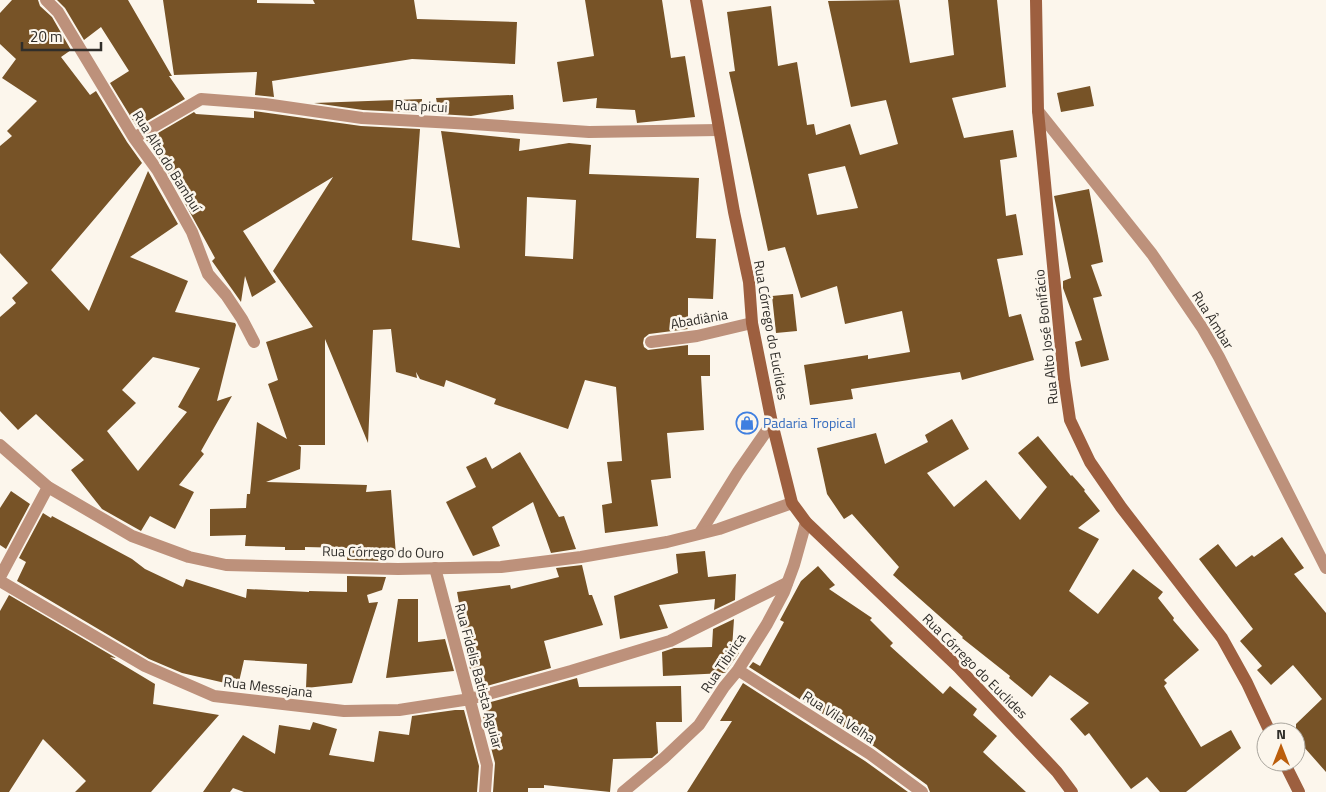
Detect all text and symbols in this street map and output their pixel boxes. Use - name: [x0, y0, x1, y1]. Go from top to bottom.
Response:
- scale bar: [22, 20, 101, 52]
- text: 20 m: [30, 25, 63, 48]
- street label: Rua picui: [394, 94, 448, 117]
- street label: Rua Alto do Bambuí: [128, 106, 208, 216]
- street label: Rua Córrego do Euclides: [749, 258, 794, 401]
- street label: Rua Alto José Bonifácio: [1028, 268, 1063, 406]
- street label: Rua Âmbar: [1187, 286, 1240, 353]
- street label: Abadiânia: [669, 303, 729, 334]
- shop icon: Padaria Tropical: [735, 411, 759, 435]
- place label: Padaria Tropical: [763, 412, 856, 433]
- street label: Rua Córrego do Ouro: [322, 540, 444, 563]
- street label: Rua Fidelis Batista Aguiar: [450, 601, 509, 751]
- street label: Rua Córrego do Euclides: [918, 608, 1033, 723]
- street label: Rua Tibirica: [695, 629, 750, 697]
- street label: Rua Messejana: [222, 671, 314, 702]
- street label: Rua Vila Velha: [799, 685, 880, 748]
- north arrow: [1256, 722, 1306, 772]
- text: N: [1276, 723, 1286, 744]

